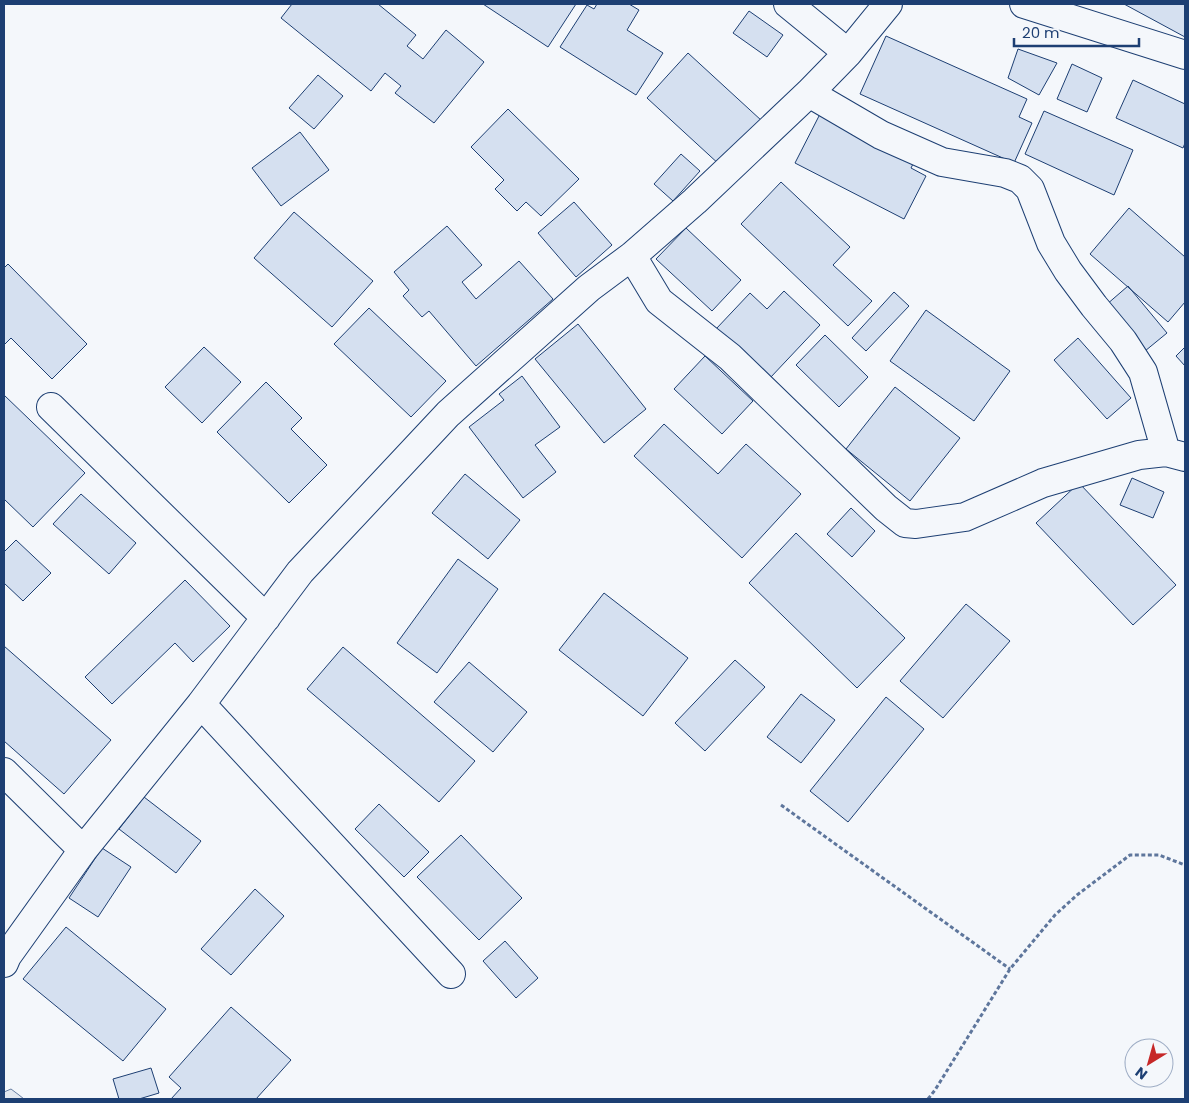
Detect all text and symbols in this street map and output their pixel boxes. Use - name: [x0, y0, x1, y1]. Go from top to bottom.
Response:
- scale bar: [1014, 15, 1139, 47]
- text: 20 m: [1022, 22, 1060, 43]
- north arrow: [1124, 1038, 1174, 1088]
- text: N: [1131, 1062, 1151, 1085]

